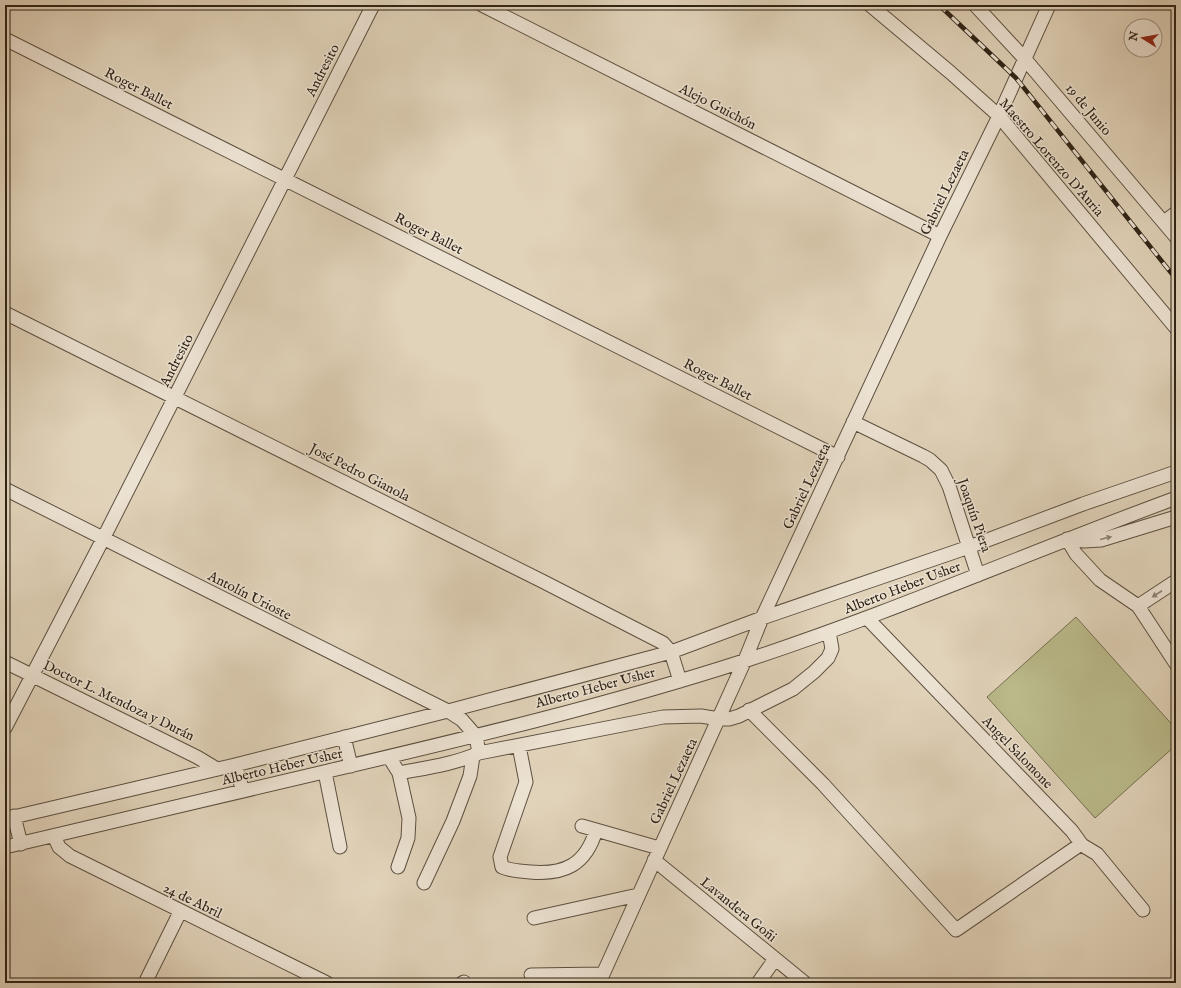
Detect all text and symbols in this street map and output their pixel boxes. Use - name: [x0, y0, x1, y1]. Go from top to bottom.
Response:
- north arrow: [1123, 18, 1163, 58]
- text: N: [1126, 30, 1142, 43]
- street label: Andresito: [302, 41, 344, 101]
- street label: Roger Ballet: [101, 64, 176, 114]
- street label: Alejo Guichón: [675, 79, 760, 134]
- street label: 19 de Junio: [1061, 80, 1116, 140]
- street label: Maestro Lorenzo D'Auria: [995, 95, 1108, 221]
- street label: Gabriel Lezaeta: [916, 146, 974, 238]
- street label: Roger Ballet: [391, 209, 466, 259]
- street label: Andresito: [156, 331, 198, 391]
- street label: Roger Ballet: [680, 355, 755, 405]
- street label: José Pedro Gianola: [304, 439, 414, 506]
- street label: Gabriel Lezaeta: [779, 440, 835, 532]
- street label: Joaquín Piera: [952, 474, 995, 555]
- one-way arrow: [1100, 535, 1112, 541]
- street label: Alberto Heber Usher: [841, 557, 963, 619]
- street label: Antolín Urioste: [204, 567, 295, 625]
- one-way arrow: [1152, 590, 1162, 598]
- street label: Doctor L. Mendoza y Durán: [40, 656, 198, 746]
- street label: Alberto Heber Usher: [532, 663, 657, 713]
- street label: Angel Salomone: [977, 712, 1057, 793]
- street label: Gabriel Lezaeta: [646, 735, 702, 827]
- street label: Alberto Heber Usher: [219, 744, 344, 790]
- street label: Lavandera Goñi: [696, 873, 781, 946]
- street label: 24 de Abril: [160, 879, 225, 923]

